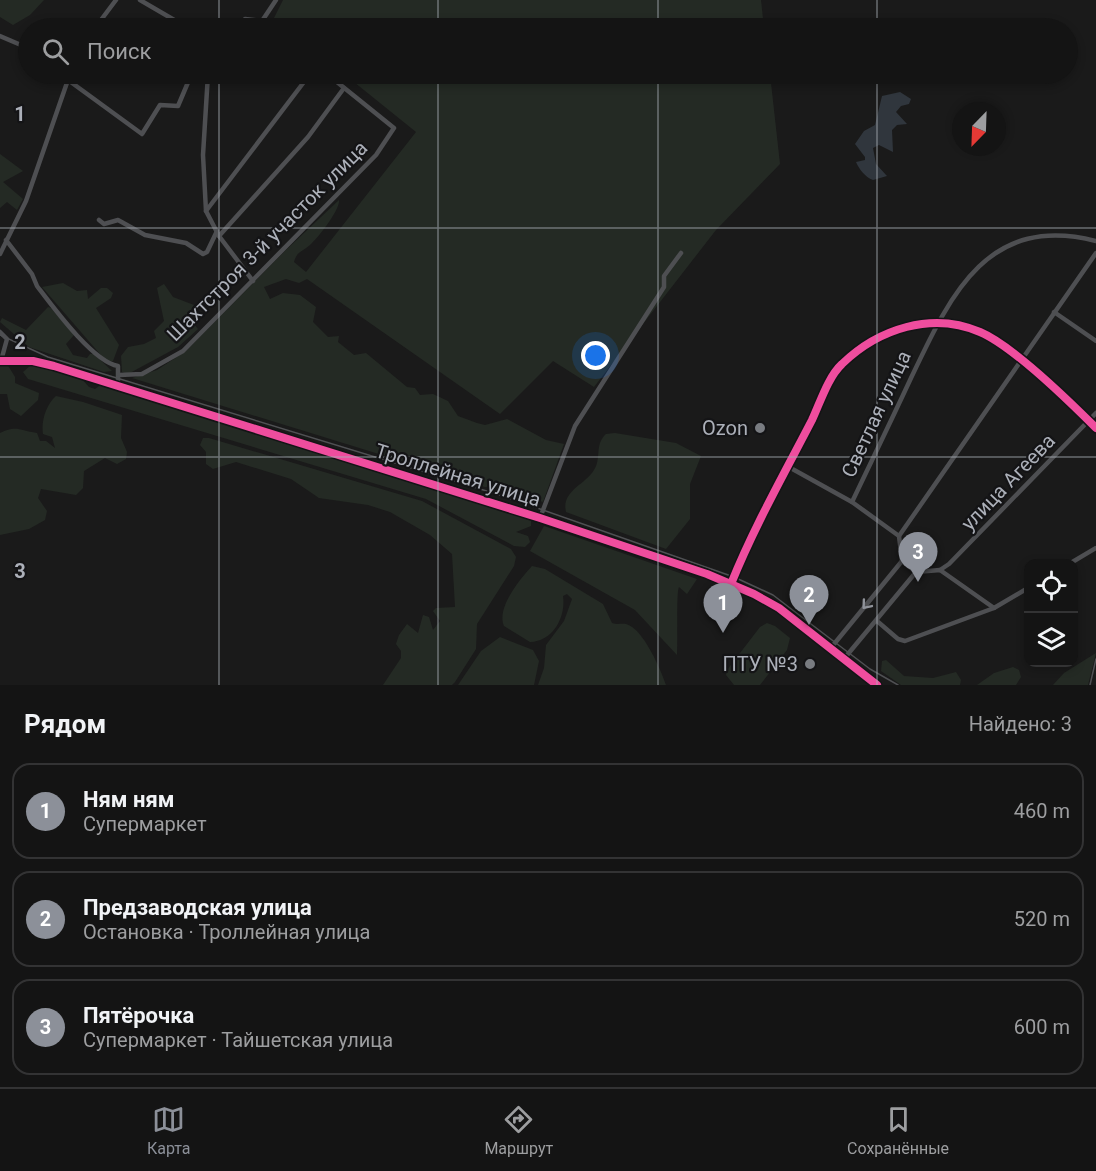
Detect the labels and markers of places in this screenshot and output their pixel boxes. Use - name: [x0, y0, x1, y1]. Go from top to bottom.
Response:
- place label: Ozon: [702, 416, 748, 440]
- marker: Ozon: [753, 421, 767, 435]
- pin: 3: [898, 532, 938, 582]
- pin: 2: [790, 576, 828, 625]
- pin: 1: [704, 584, 742, 633]
- place label: ПТУ №3: [722, 652, 798, 676]
- marker: ПТУ №3: [803, 657, 817, 671]

